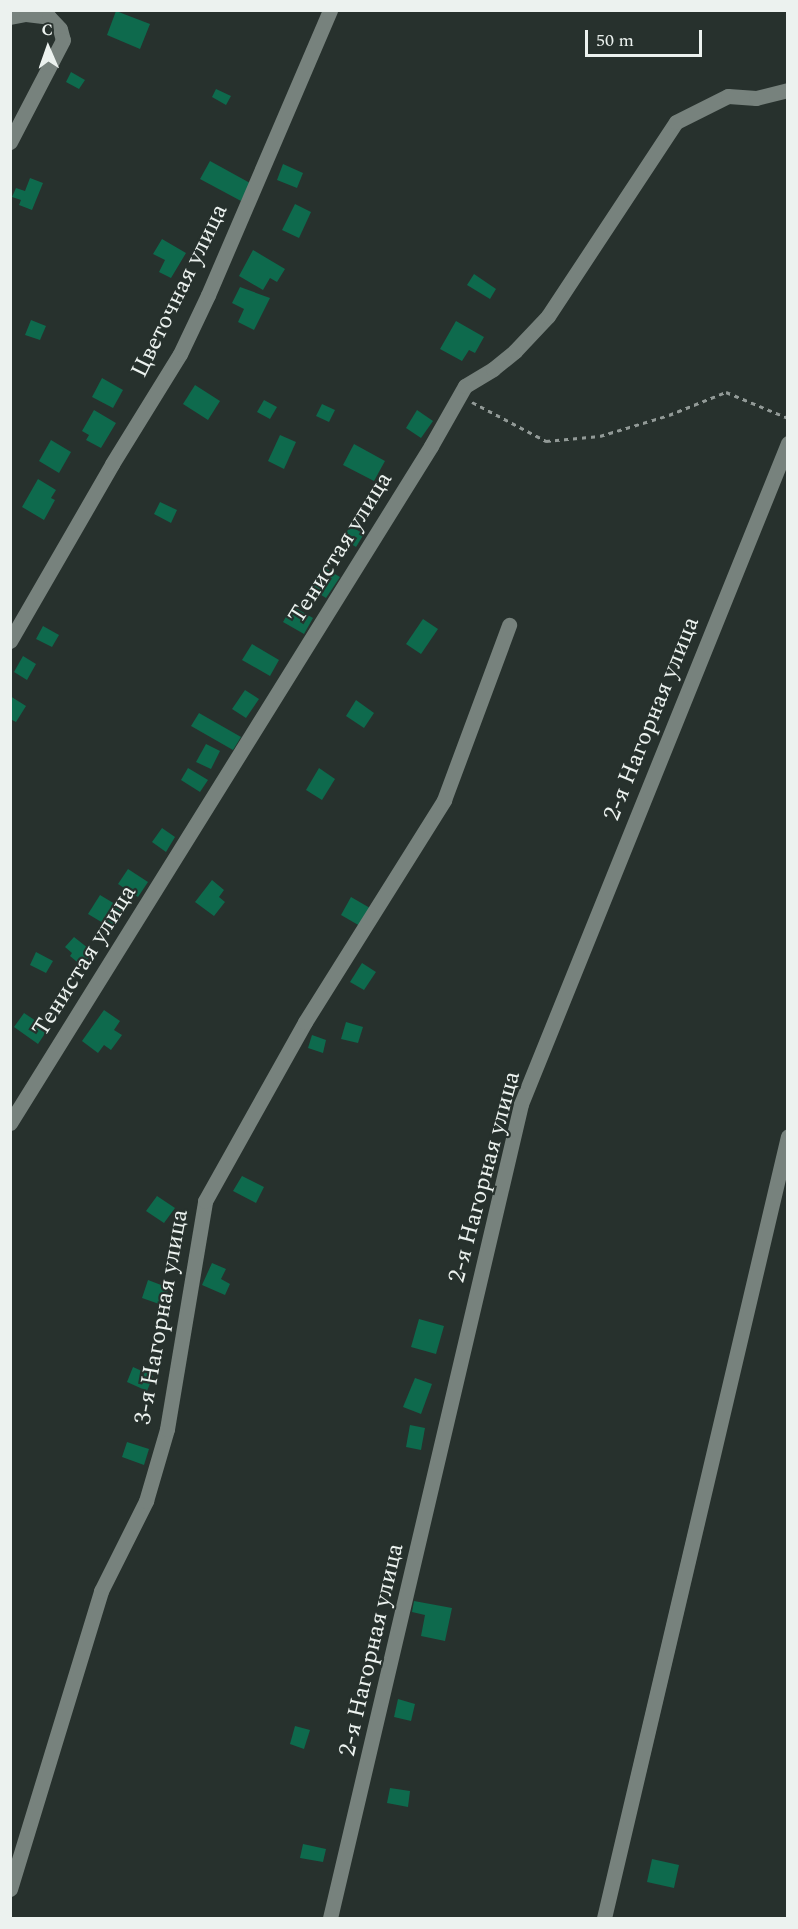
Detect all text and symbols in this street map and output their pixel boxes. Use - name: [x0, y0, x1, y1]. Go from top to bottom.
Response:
- north arrow: [18, 18, 78, 78]
- text: С: [41, 18, 53, 42]
- scale bar: [588, 18, 705, 56]
- text: 50 m: [596, 27, 634, 54]
- street label: Цветочная улица: [125, 199, 235, 383]
- street label: Тенистая улица: [283, 467, 399, 629]
- street label: 2-я Нагорная улица: [598, 613, 706, 825]
- street label: Тенистая улица: [27, 880, 143, 1042]
- street label: 2-я Нагорная улица: [443, 1068, 527, 1286]
- street label: 3-я Нагорная улица: [129, 1207, 195, 1427]
- street label: 2-я Нагорная улица: [333, 1541, 411, 1759]

